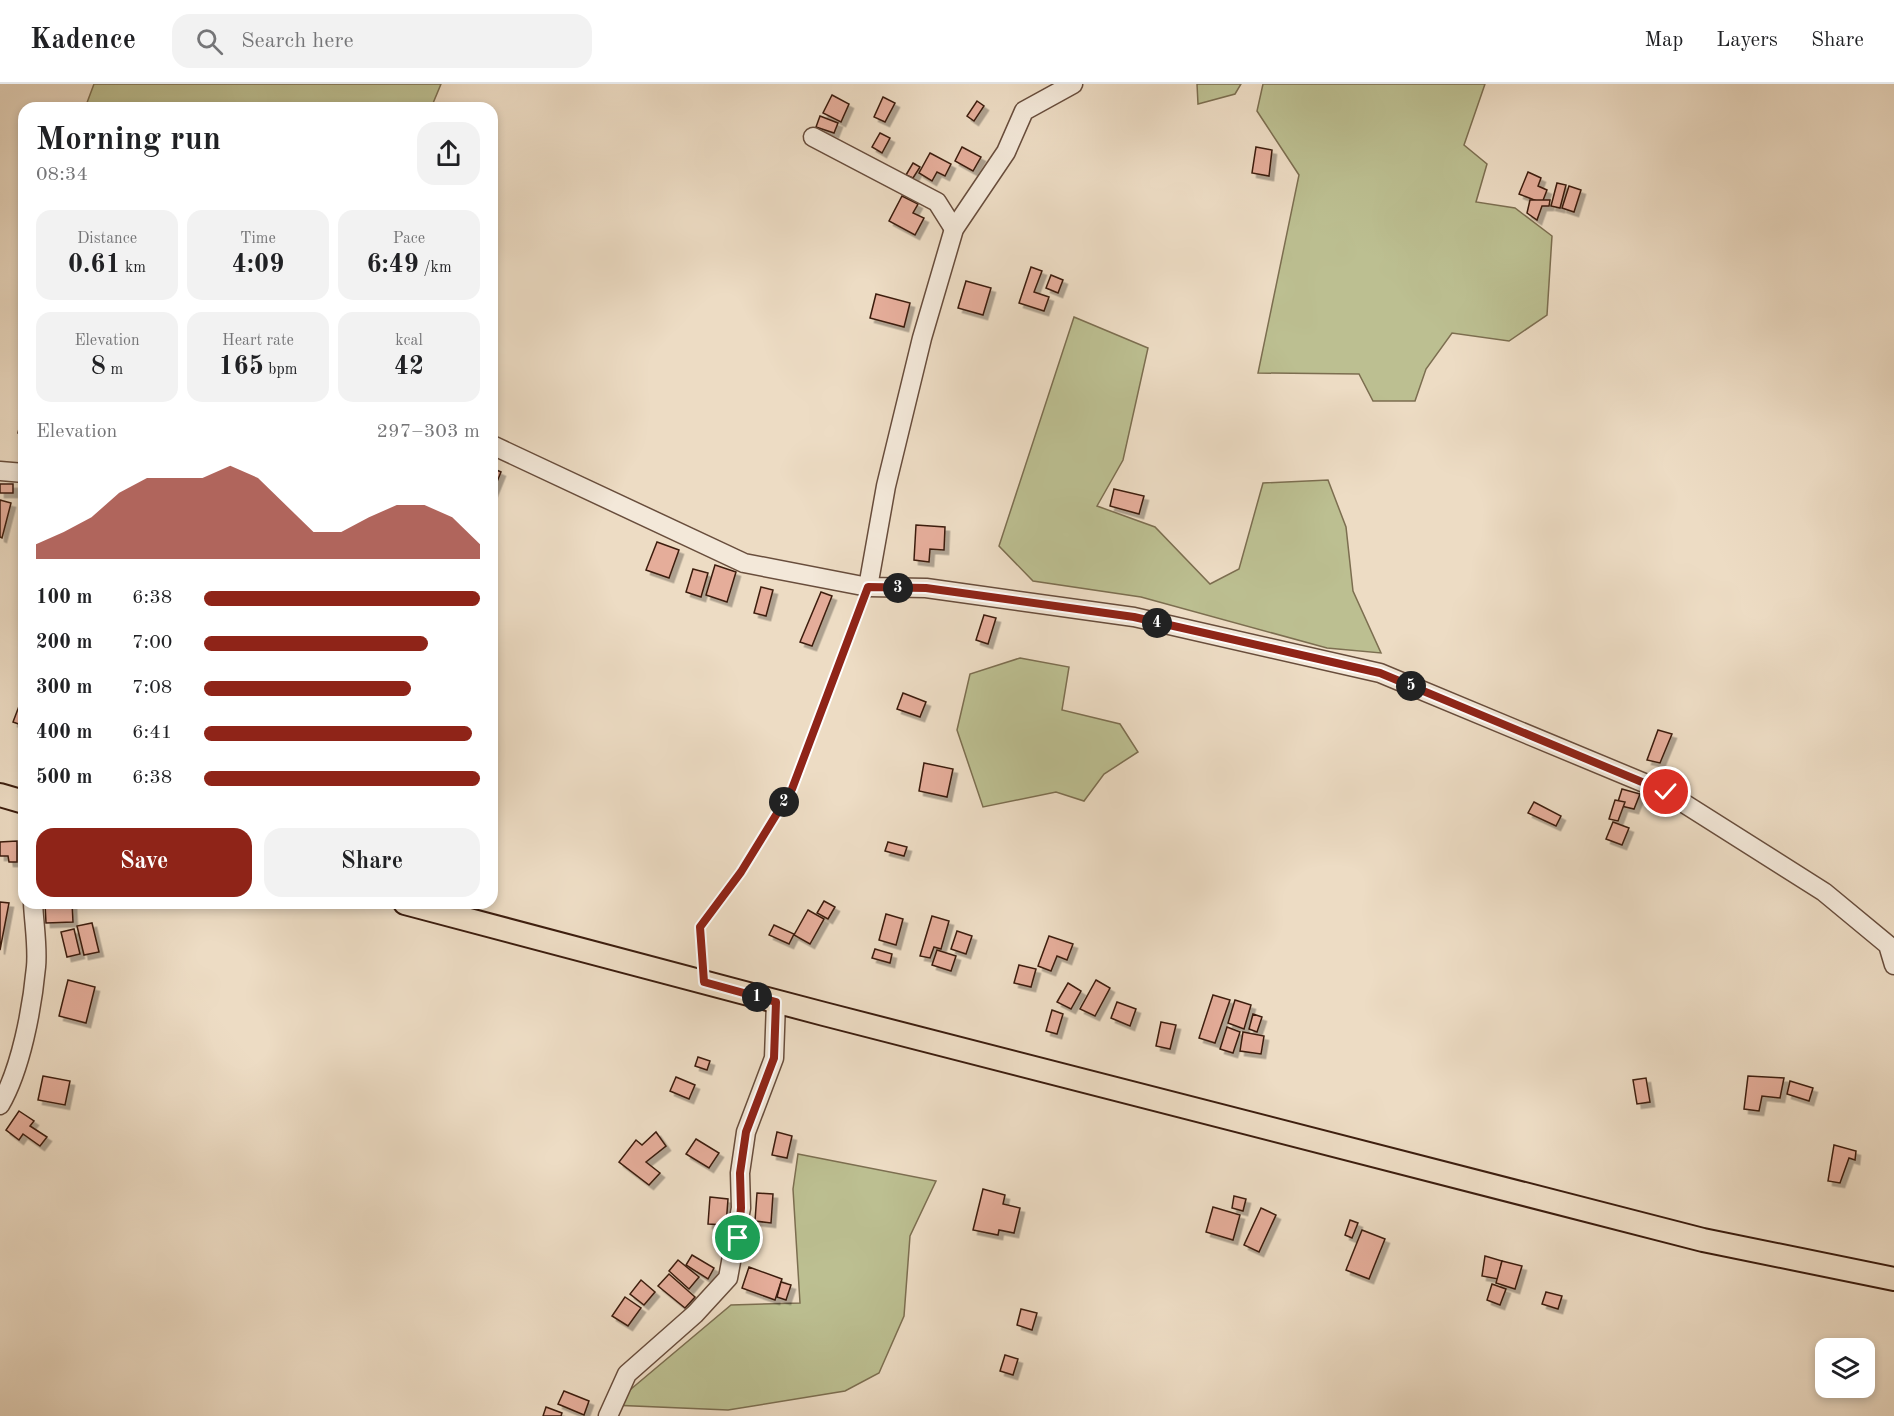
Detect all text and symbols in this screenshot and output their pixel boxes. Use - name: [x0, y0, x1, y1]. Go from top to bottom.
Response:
- search box: [172, 14, 592, 68]
- icon: search: [193, 25, 226, 58]
- text: Kadence: [30, 27, 136, 55]
- text: Search here: [241, 30, 354, 52]
- text: Map: [1644, 30, 1683, 51]
- text: Layers: [1716, 30, 1778, 51]
- text: Share: [1811, 30, 1864, 51]
- button: share: [417, 122, 480, 185]
- text: Morning run: [36, 124, 221, 157]
- text: 08:34: [36, 165, 88, 185]
- text: Distance: [77, 231, 137, 247]
- text: Time: [240, 231, 276, 247]
- text: Pace: [393, 231, 425, 247]
- text: 0.61: [68, 252, 121, 278]
- text: 4:09: [232, 252, 284, 278]
- text: 6:49: [366, 252, 419, 278]
- text: km: [121, 260, 146, 276]
- text: /km: [419, 260, 452, 276]
- text: Elevation: [74, 333, 140, 349]
- text: Heart rate: [222, 333, 294, 349]
- text: kcal: [395, 333, 423, 349]
- text: 8: [91, 354, 106, 380]
- text: 165: [219, 354, 264, 380]
- text: 42: [394, 354, 424, 380]
- text: m: [106, 362, 123, 378]
- text: bpm: [264, 362, 297, 378]
- text: Elevation: [36, 422, 117, 442]
- text: 297–303 m: [377, 422, 480, 442]
- pin: 3: [883, 573, 913, 603]
- text: 3: [893, 580, 903, 596]
- text: 100 m: [36, 588, 92, 608]
- text: 6:38: [132, 588, 172, 608]
- pin: 4: [1142, 608, 1172, 638]
- text: 4: [1152, 615, 1162, 631]
- text: 200 m: [36, 633, 92, 653]
- text: 7:00: [132, 633, 172, 653]
- pin: 5: [1396, 671, 1426, 701]
- text: 300 m: [36, 678, 92, 698]
- text: 7:08: [132, 678, 172, 698]
- text: 5: [1406, 678, 1416, 694]
- text: 400 m: [36, 723, 92, 743]
- text: 6:41: [132, 723, 172, 743]
- pin: [1640, 766, 1691, 817]
- text: 500 m: [36, 768, 92, 788]
- text: 6:38: [132, 768, 172, 788]
- icon: check: [1649, 775, 1682, 808]
- pin: 2: [769, 787, 799, 817]
- text: 2: [779, 794, 789, 810]
- button: Save: [36, 828, 252, 897]
- button: Share: [264, 828, 480, 897]
- pin: 1: [742, 982, 772, 1012]
- text: 1: [752, 989, 762, 1005]
- pin: [712, 1212, 763, 1263]
- icon: arrive: [721, 1221, 754, 1254]
- map controls: [1815, 1338, 1875, 1398]
- button: layers: [1815, 1338, 1875, 1398]

